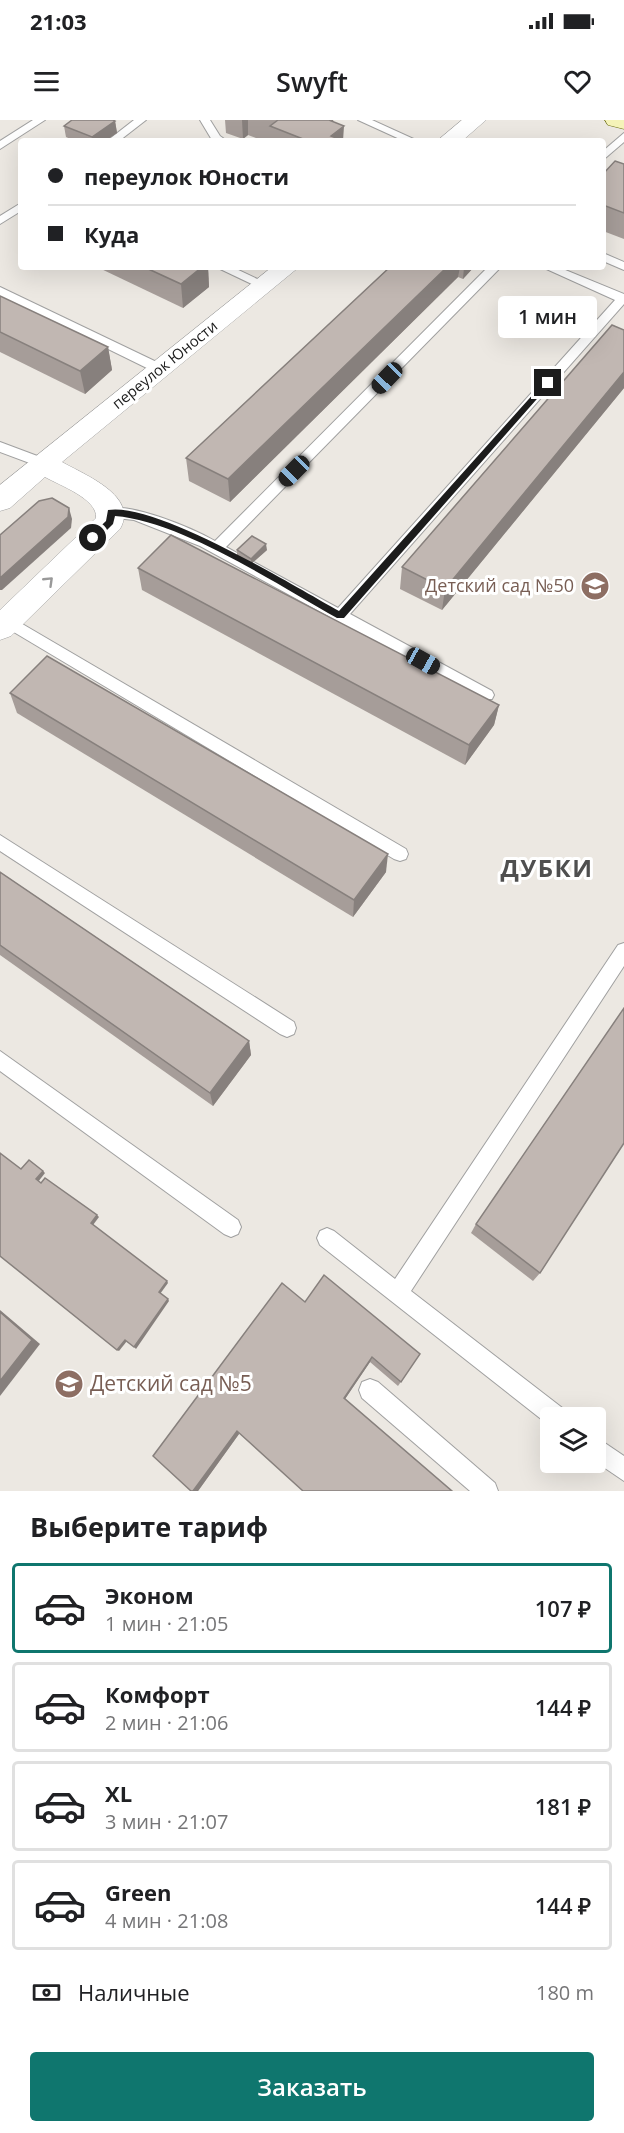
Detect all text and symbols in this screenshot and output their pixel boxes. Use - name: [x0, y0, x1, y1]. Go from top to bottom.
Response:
- text: 21:03: [30, 6, 87, 36]
- text: Swyft: [276, 63, 348, 100]
- icon: menu: [30, 65, 63, 98]
- icon: heart: [561, 65, 594, 98]
- text: переулок Юности: [84, 161, 289, 191]
- text: Куда: [84, 219, 139, 249]
- callout: 1 мин: [498, 296, 598, 338]
- text: 1 мин: [518, 303, 577, 330]
- street label: переулок Юности: [108, 316, 221, 413]
- car: [368, 359, 406, 397]
- route end: [534, 369, 561, 396]
- car: [275, 452, 313, 490]
- route start: [79, 524, 106, 551]
- school or university icon: Детский сад №50: [579, 570, 611, 602]
- place label: Детский сад №50: [425, 573, 574, 597]
- one-way arrow: [42, 577, 53, 588]
- car: [403, 644, 443, 678]
- district label: ДУБКИ: [501, 851, 593, 884]
- school or university icon: Детский сад №5: [53, 1368, 85, 1400]
- place label: Детский сад №5: [90, 1369, 252, 1397]
- map controls: [540, 1407, 606, 1473]
- button: layers: [540, 1407, 606, 1473]
- text: Выберите тариф: [30, 1508, 268, 1545]
- text: Эконом: [105, 1580, 194, 1610]
- icon: car: [33, 1581, 87, 1635]
- text: 107 ₽: [535, 1593, 591, 1623]
- text: 1 мин · 21:05: [105, 1610, 228, 1637]
- text: Комфорт: [105, 1679, 210, 1709]
- icon: car: [33, 1680, 87, 1734]
- text: 144 ₽: [535, 1692, 591, 1722]
- text: 2 мин · 21:06: [105, 1709, 228, 1736]
- text: XL: [105, 1778, 132, 1808]
- icon: car: [33, 1779, 87, 1833]
- text: 181 ₽: [535, 1791, 591, 1821]
- text: 3 мин · 21:07: [105, 1808, 228, 1835]
- text: Green: [105, 1877, 171, 1907]
- icon: car: [33, 1878, 87, 1932]
- text: 144 ₽: [535, 1890, 591, 1920]
- text: 4 мин · 21:08: [105, 1907, 228, 1934]
- icon: cash: [30, 1976, 63, 2009]
- text: Наличные: [78, 1977, 190, 2007]
- text: 180 m: [536, 1979, 594, 2006]
- button: Заказать: [30, 2052, 594, 2121]

